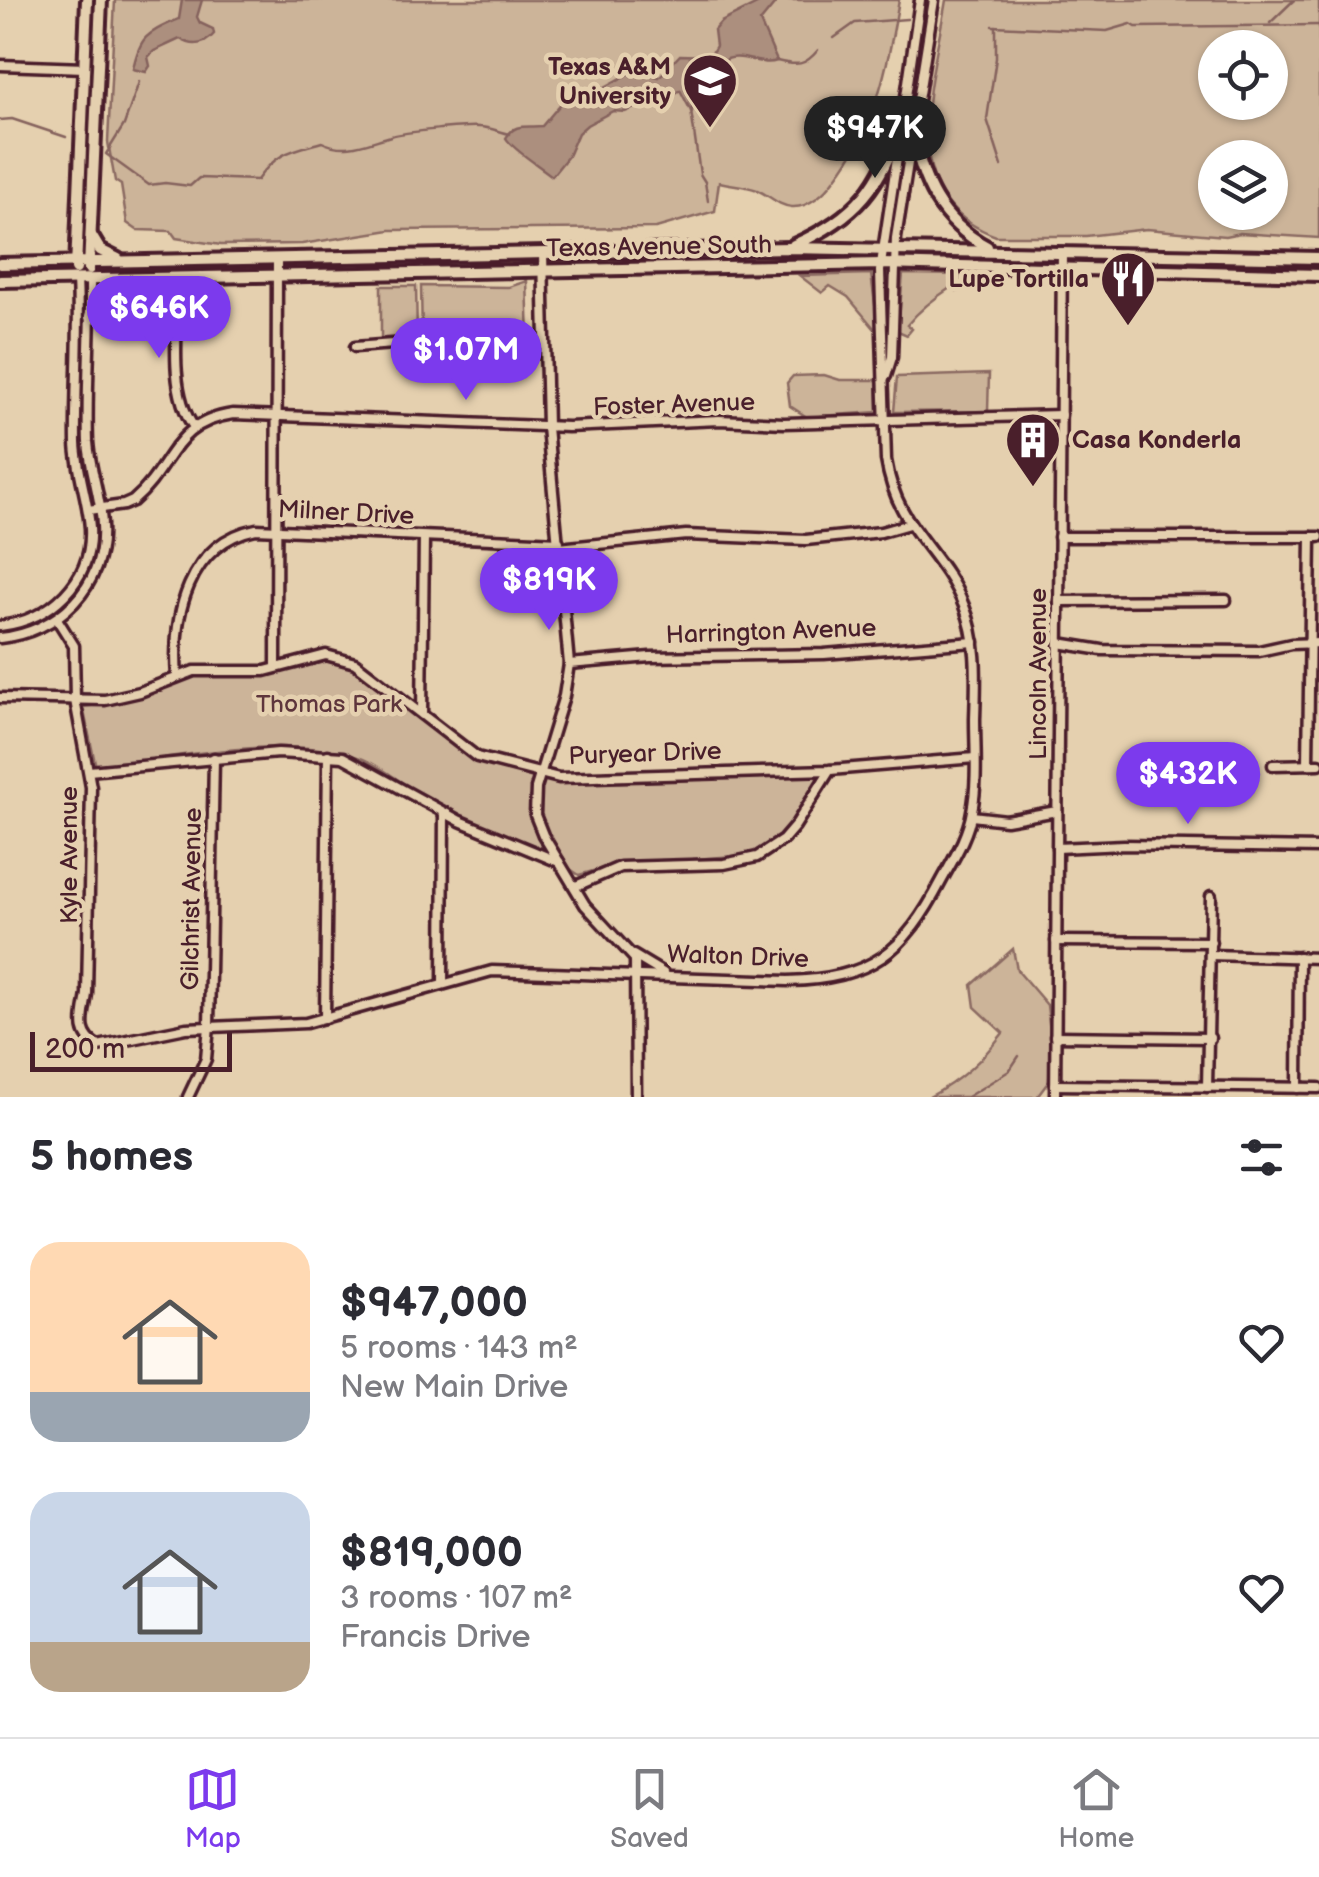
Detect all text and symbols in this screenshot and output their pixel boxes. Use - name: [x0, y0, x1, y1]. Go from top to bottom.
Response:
- map controls: [1198, 30, 1288, 230]
- button: locate: [1198, 30, 1288, 120]
- school or university icon: Texas A&M University: [680, 51, 740, 130]
- place label: Texas A&M University: [548, 52, 672, 112]
- pin: $947K: [805, 96, 945, 181]
- text: $947K: [826, 109, 924, 148]
- button: layers: [1198, 140, 1288, 230]
- street label: Texas Avenue South: [546, 230, 772, 264]
- restaurant icon: Lupe Tortilla: [1098, 249, 1158, 328]
- place label: Lupe Tortilla: [948, 264, 1089, 295]
- pin: $646K: [89, 276, 229, 361]
- text: $646K: [109, 289, 209, 328]
- pin: $1.07M: [385, 318, 547, 403]
- text: $1.07M: [413, 331, 519, 370]
- street label: Foster Avenue: [592, 387, 756, 423]
- building icon: Casa Konderla: [1003, 410, 1063, 489]
- place label: Casa Konderla: [1072, 425, 1241, 456]
- street label: Milner Drive: [277, 494, 415, 532]
- pin: $819K: [479, 548, 619, 633]
- text: $819K: [502, 561, 596, 600]
- street label: Lincoln Avenue: [1023, 588, 1054, 760]
- street label: Harrington Avenue: [665, 613, 877, 651]
- park label: Thomas Park: [256, 689, 403, 720]
- street label: Puryear Drive: [568, 736, 722, 772]
- pin: $432K: [1118, 742, 1258, 827]
- text: $432K: [1138, 755, 1238, 794]
- street label: Kyle Avenue: [54, 786, 85, 924]
- street label: Gilchrist Avenue: [175, 807, 209, 991]
- street label: Walton Drive: [667, 939, 810, 975]
- scale bar: [30, 1027, 232, 1072]
- text: 200 m: [45, 1033, 125, 1066]
- icon: filters: [1234, 1130, 1289, 1185]
- text: 5 homes: [30, 1132, 193, 1183]
- text: $947,000: [340, 1278, 528, 1329]
- icon: home: [110, 1282, 230, 1402]
- icon: heart: [1234, 1315, 1289, 1370]
- text: 5 rooms · 143 m²: [340, 1329, 578, 1368]
- text: New Main Drive: [340, 1368, 568, 1407]
- text: $819,000: [340, 1528, 523, 1579]
- icon: home: [110, 1532, 230, 1652]
- icon: heart: [1234, 1565, 1289, 1620]
- text: 3 rooms · 107 m²: [340, 1579, 573, 1618]
- text: Francis Drive: [340, 1618, 530, 1657]
- tab: Map: [185, 1762, 241, 1855]
- tab: Saved: [610, 1762, 689, 1855]
- tab: Home: [1058, 1762, 1134, 1855]

